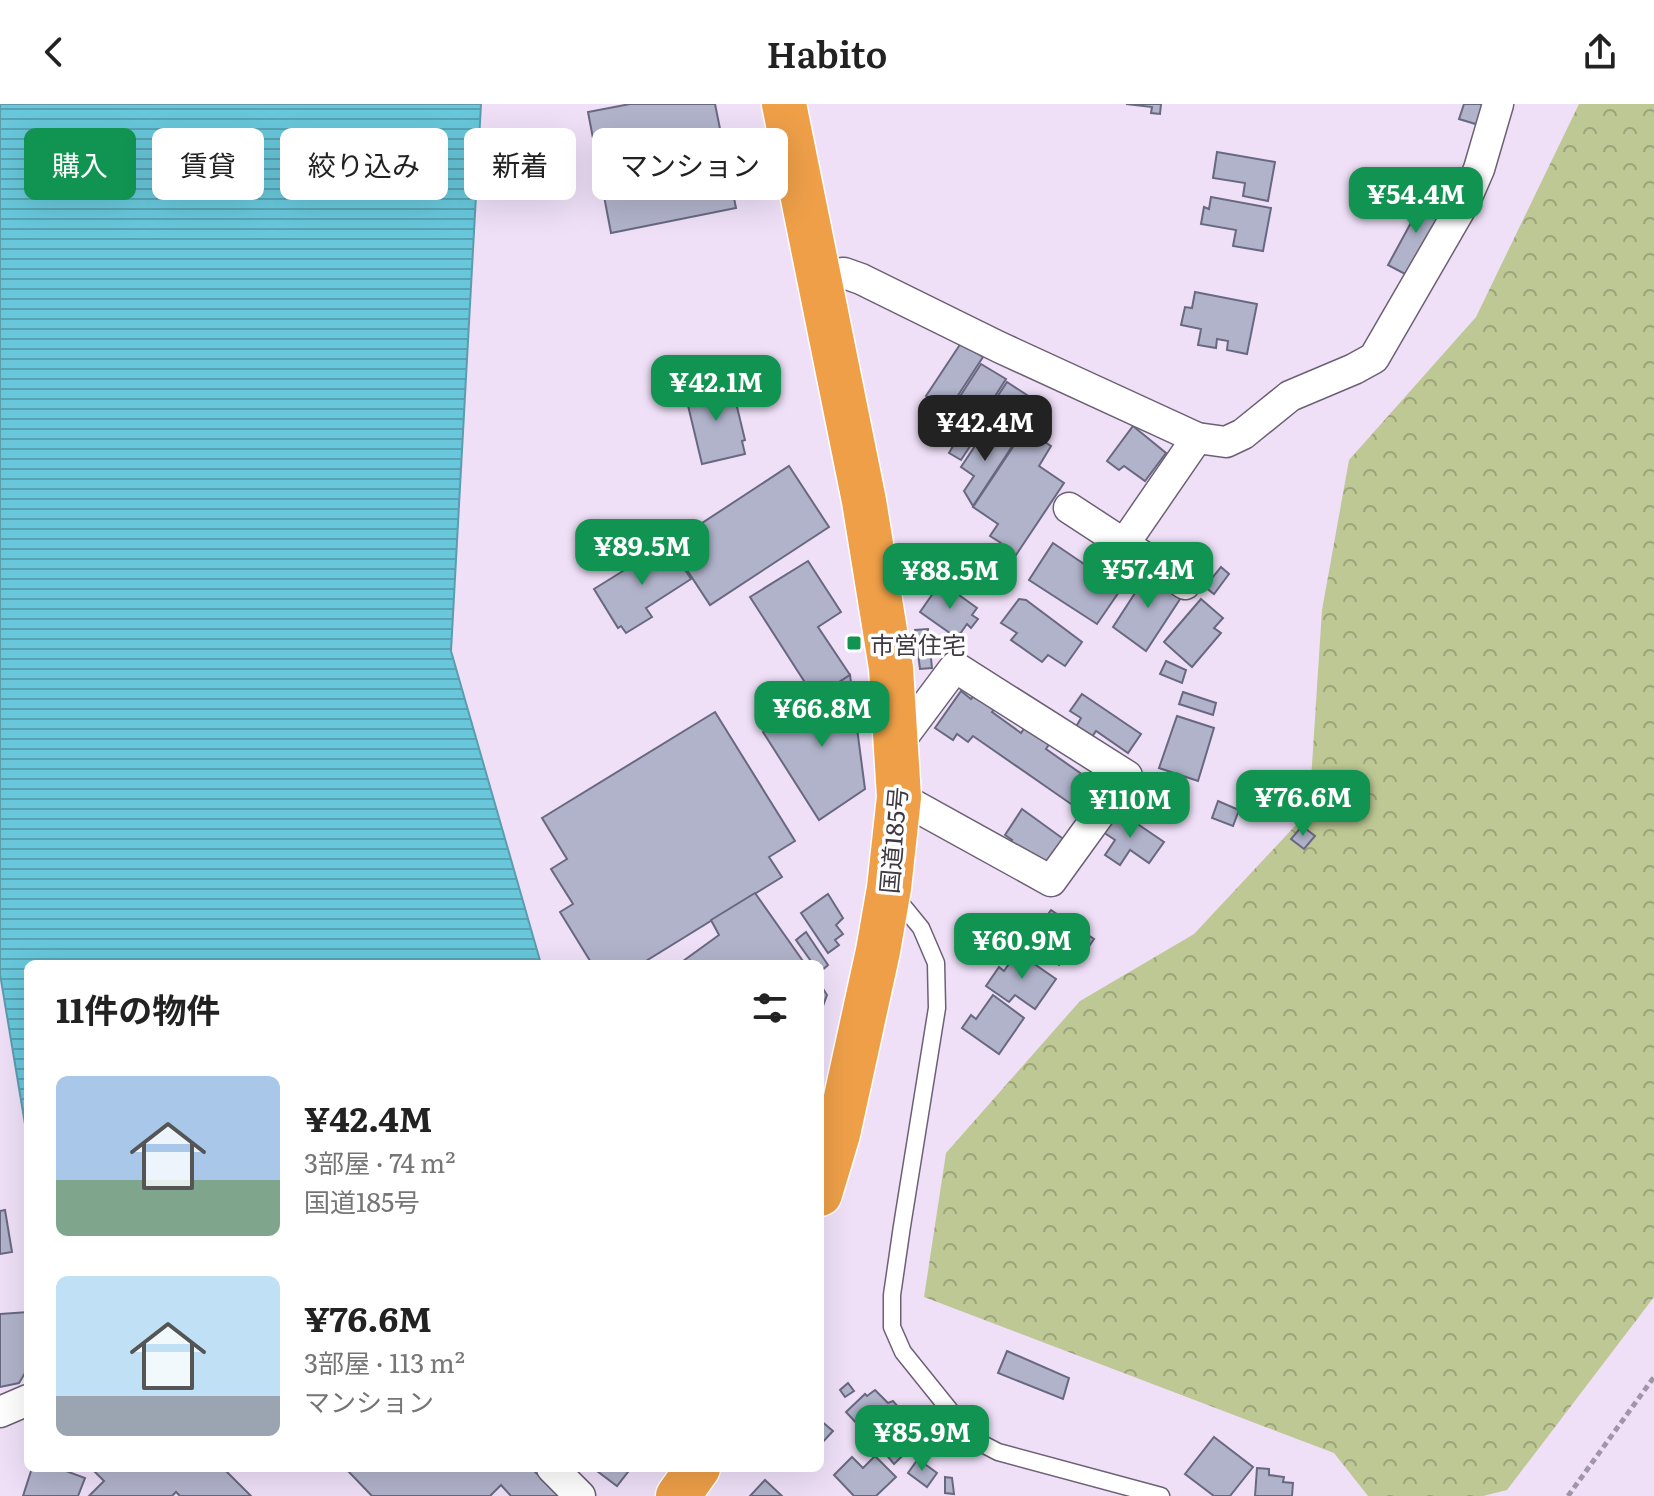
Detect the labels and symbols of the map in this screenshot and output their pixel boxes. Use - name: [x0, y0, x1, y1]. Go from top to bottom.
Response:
- pin: ¥54.4M: [1351, 167, 1481, 235]
- pin: ¥42.1M: [651, 355, 781, 423]
- pin: ¥42.4M: [920, 395, 1050, 463]
- pin: ¥89.5M: [577, 519, 707, 587]
- pin: ¥57.4M: [1083, 542, 1213, 610]
- pin: ¥88.5M: [885, 543, 1015, 611]
- place label: 市営住宅: [870, 626, 966, 661]
- marker: 市営住宅: [845, 634, 863, 652]
- pin: ¥66.8M: [757, 681, 887, 749]
- pin: ¥76.6M: [1238, 770, 1368, 838]
- pin: ¥110M: [1074, 772, 1186, 840]
- street label: 国道185号: [870, 785, 914, 895]
- pin: ¥60.9M: [957, 913, 1087, 981]
- pin: ¥85.9M: [857, 1405, 987, 1473]

